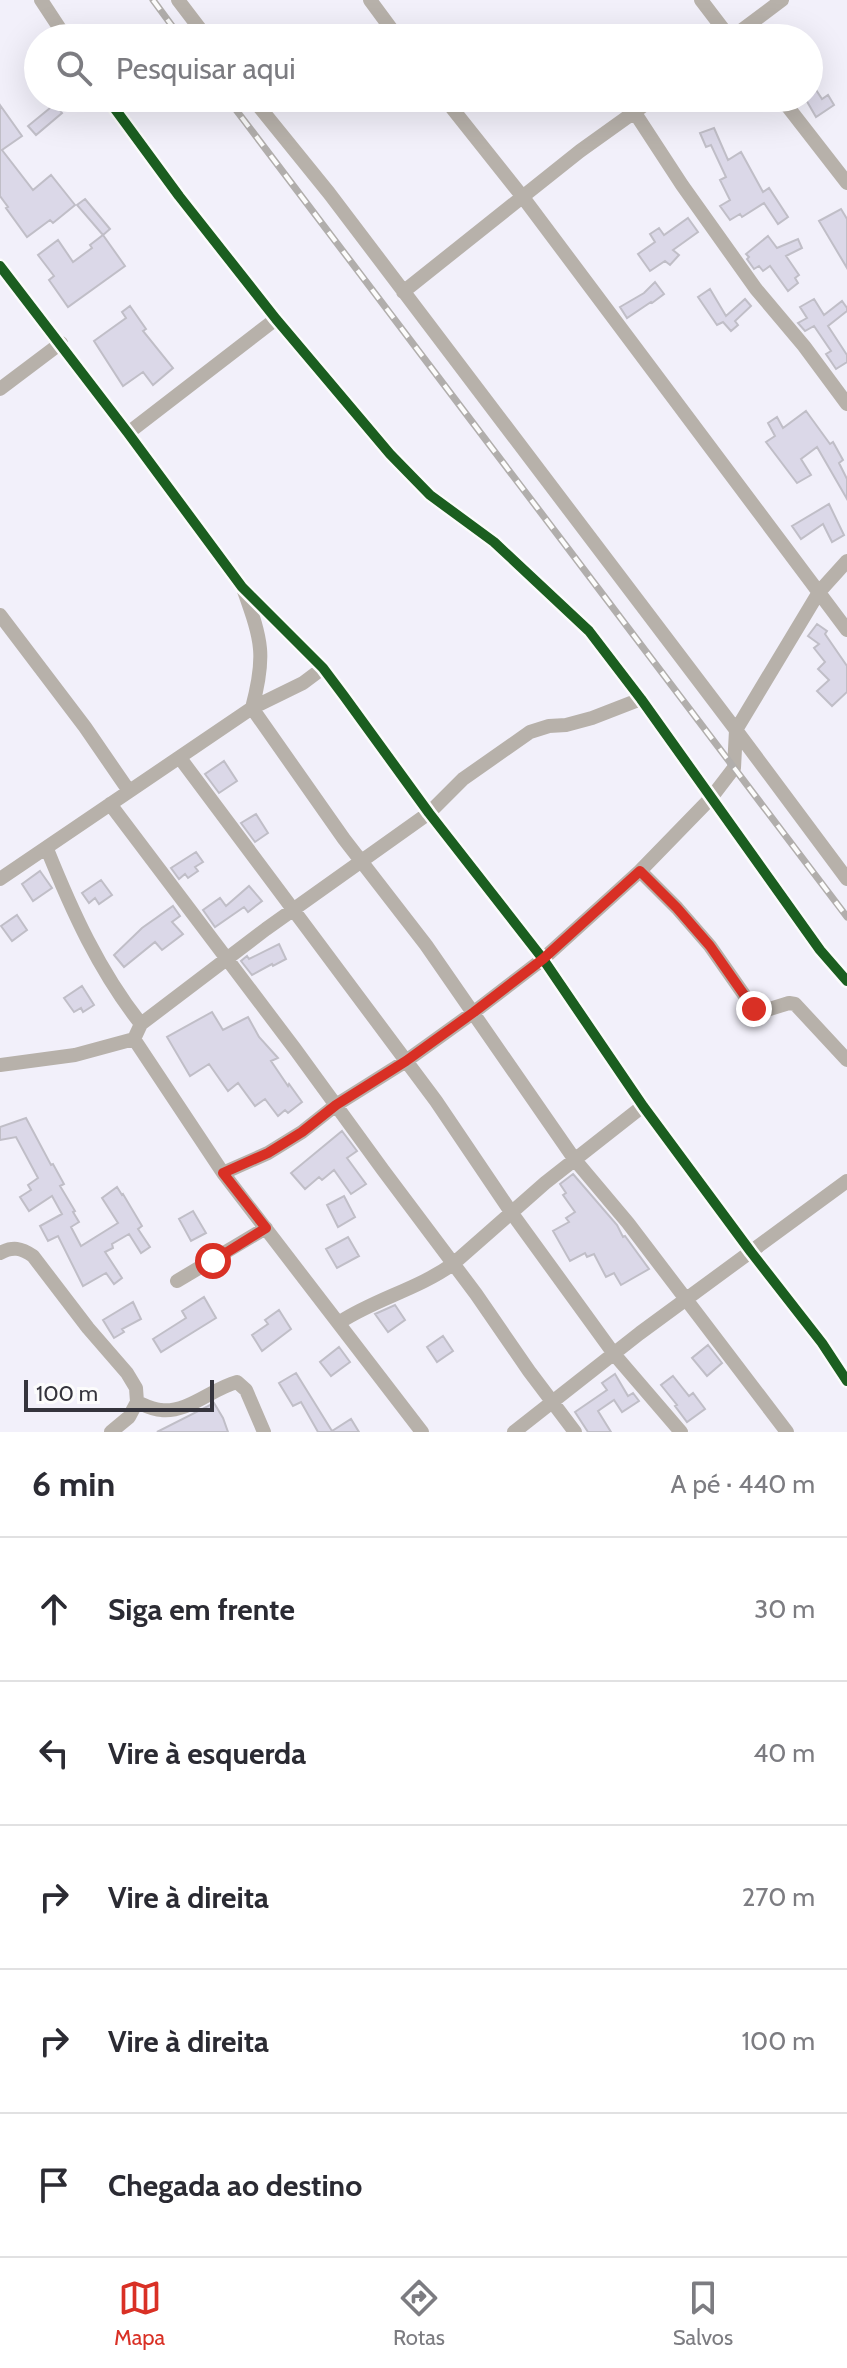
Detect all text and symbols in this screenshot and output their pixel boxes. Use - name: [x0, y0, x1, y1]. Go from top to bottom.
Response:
- search box: [24, 24, 823, 112]
- icon: search: [52, 46, 96, 90]
- text: Pesquisar aqui: [116, 50, 296, 87]
- route end: [736, 991, 772, 1027]
- route start: [195, 1243, 231, 1279]
- scale bar: [24, 1376, 214, 1412]
- text: 100 m: [36, 1380, 98, 1407]
- text: 6 min: [32, 1463, 115, 1505]
- text: A pé · 440 m: [671, 1468, 815, 1500]
- icon: ahead: [32, 1587, 76, 1631]
- text: Siga em frente: [108, 1591, 295, 1628]
- text: 30 m: [754, 1593, 815, 1625]
- icon: left: [32, 1731, 76, 1775]
- text: Vire à esquerda: [108, 1735, 306, 1772]
- text: 40 m: [753, 1737, 815, 1769]
- icon: right: [32, 1875, 76, 1919]
- text: Vire à direita: [108, 1879, 269, 1916]
- text: 270 m: [742, 1881, 815, 1913]
- icon: right: [32, 2019, 76, 2063]
- text: Vire à direita: [108, 2023, 269, 2060]
- text: 100 m: [742, 2025, 815, 2057]
- icon: arrive: [32, 2163, 76, 2207]
- text: Chegada ao destino: [108, 2167, 362, 2204]
- tab: Mapa: [114, 2276, 165, 2351]
- tab: Rotas: [393, 2276, 445, 2351]
- tab: Salvos: [673, 2276, 733, 2351]

